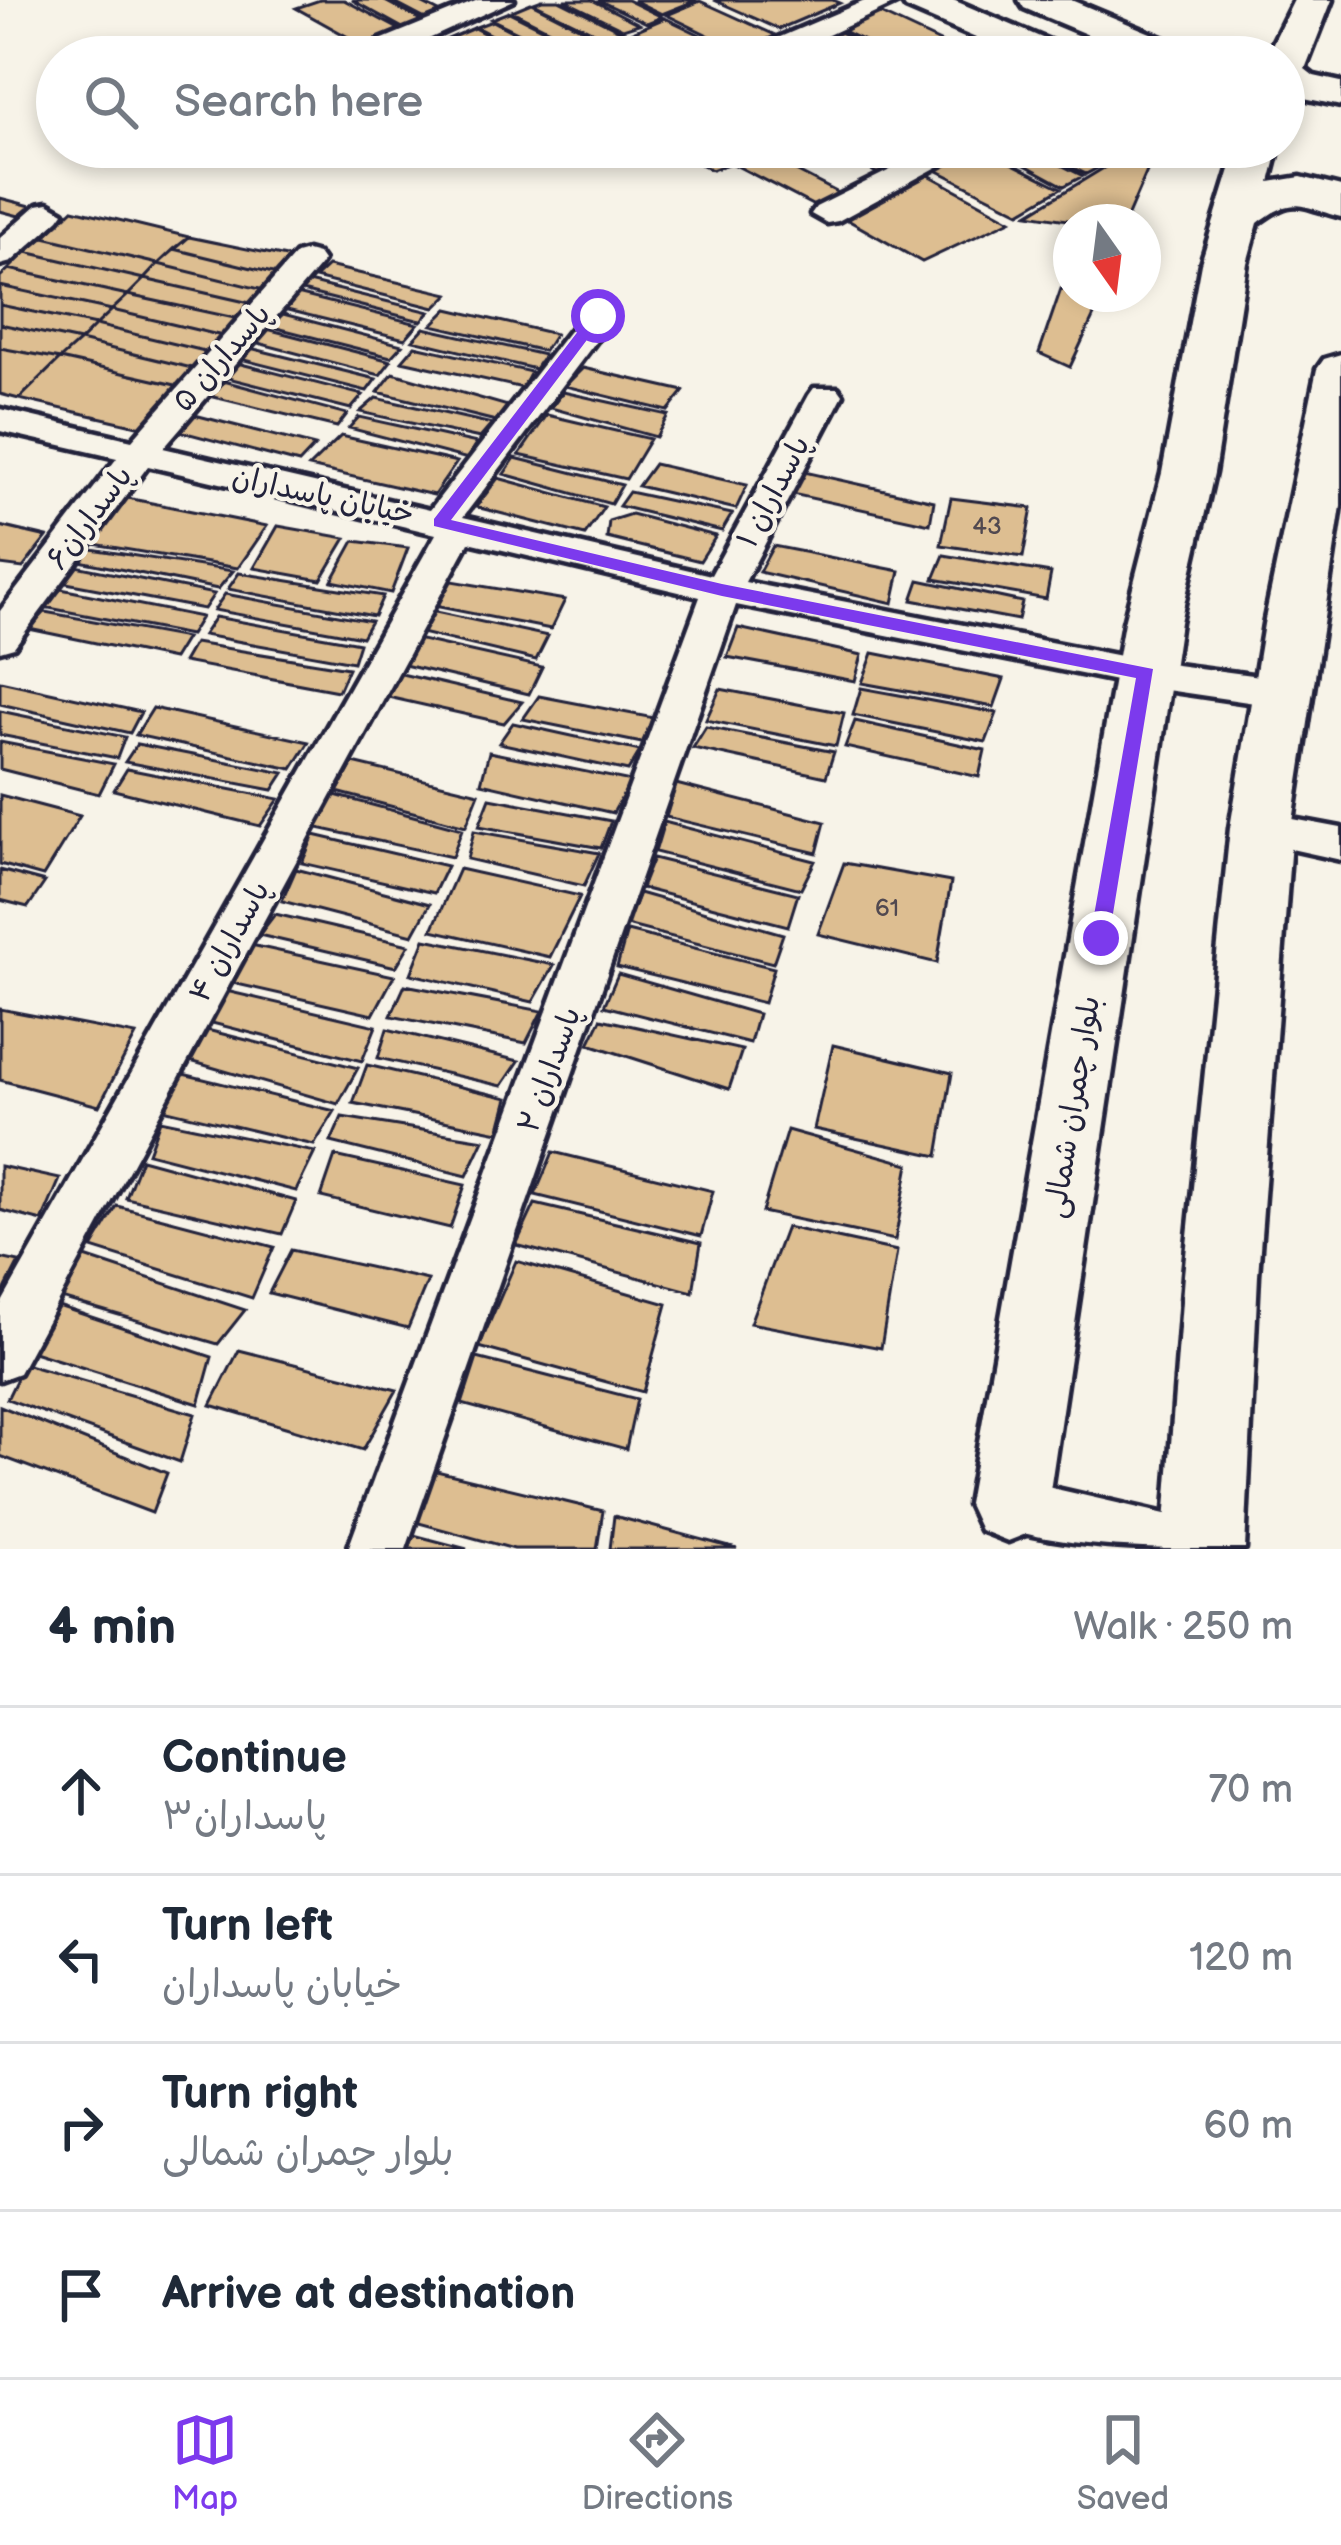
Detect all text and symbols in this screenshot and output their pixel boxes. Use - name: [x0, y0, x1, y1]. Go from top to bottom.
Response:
- search box: [36, 36, 1305, 168]
- icon: search: [78, 69, 144, 135]
- text: Search here: [174, 75, 423, 130]
- north arrow: [1053, 204, 1161, 312]
- route start: [571, 289, 625, 343]
- street label: پاسداران ۵: [165, 297, 279, 419]
- street label: پاسداران ۱: [730, 430, 818, 554]
- street label: پاسداران۶: [39, 459, 141, 577]
- street label: خیابان پاسداران: [229, 459, 417, 533]
- house number: 43: [972, 512, 1002, 541]
- street label: پاسداران ۴: [182, 875, 278, 1009]
- house number: 61: [875, 894, 899, 923]
- route end: [1074, 911, 1128, 965]
- street label: بلوار چمران شمالی: [1038, 993, 1108, 1221]
- street label: پاسداران ۲: [511, 1002, 589, 1138]
- text: 4 min: [48, 1597, 176, 1658]
- text: Walk · 250 m: [1073, 1604, 1293, 1651]
- text: Continue: [162, 1731, 347, 1786]
- icon: ahead: [48, 1758, 114, 1824]
- text: 70 m: [1208, 1767, 1293, 1814]
- text: پاسداران۳: [162, 1794, 327, 1841]
- text: Turn left: [162, 1899, 333, 1954]
- icon: left: [48, 1926, 114, 1992]
- text: 120 m: [1189, 1935, 1293, 1982]
- text: خیابان پاسداران: [162, 1962, 402, 2009]
- text: Turn right: [162, 2067, 358, 2122]
- icon: right: [48, 2094, 114, 2160]
- text: 60 m: [1203, 2103, 1293, 2150]
- text: بلوار چمران شمالی: [162, 2130, 454, 2177]
- icon: arrive: [48, 2262, 114, 2328]
- text: Arrive at destination: [162, 2267, 575, 2322]
- tab: Map: [172, 2407, 238, 2519]
- tab: Directions: [581, 2407, 733, 2519]
- tab: Saved: [1077, 2407, 1169, 2519]

